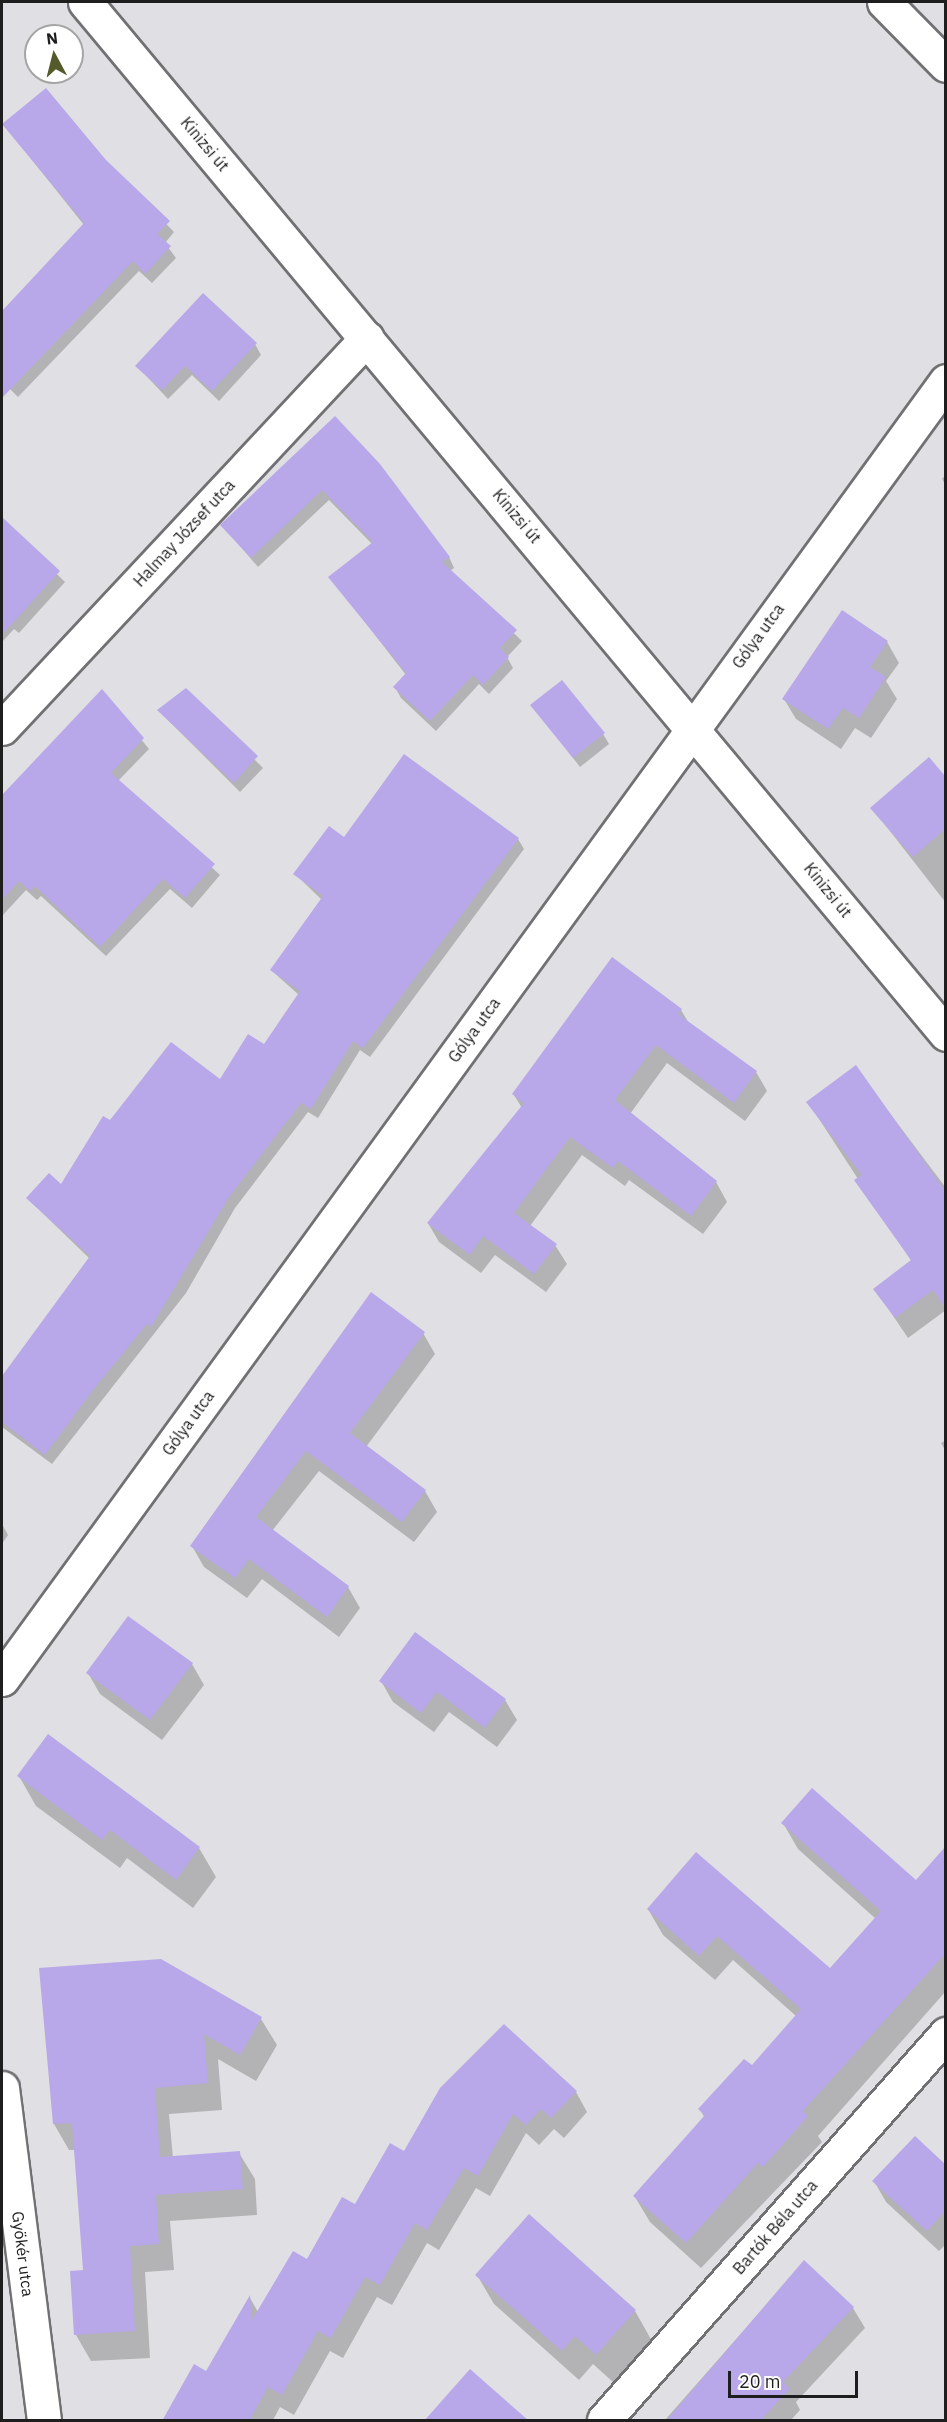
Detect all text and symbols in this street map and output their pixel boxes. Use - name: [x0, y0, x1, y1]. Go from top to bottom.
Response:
- north arrow: [24, 24, 84, 84]
- text: N: [45, 27, 59, 49]
- street label: Kinizsi út: [177, 113, 233, 175]
- street label: Halmay József utca: [129, 475, 239, 591]
- street label: Kinizsi út: [489, 485, 545, 547]
- street label: Gólya utca: [728, 600, 788, 672]
- street label: Kinizsi út: [800, 859, 856, 921]
- street label: Gólya utca: [444, 994, 504, 1066]
- street label: Gólya utca: [158, 1387, 218, 1459]
- street label: Bartók Béla utca: [729, 2176, 821, 2278]
- street label: Gyökér utca: [8, 2210, 38, 2298]
- scale bar: [731, 2359, 862, 2397]
- text: 20 m: [739, 2370, 781, 2393]

